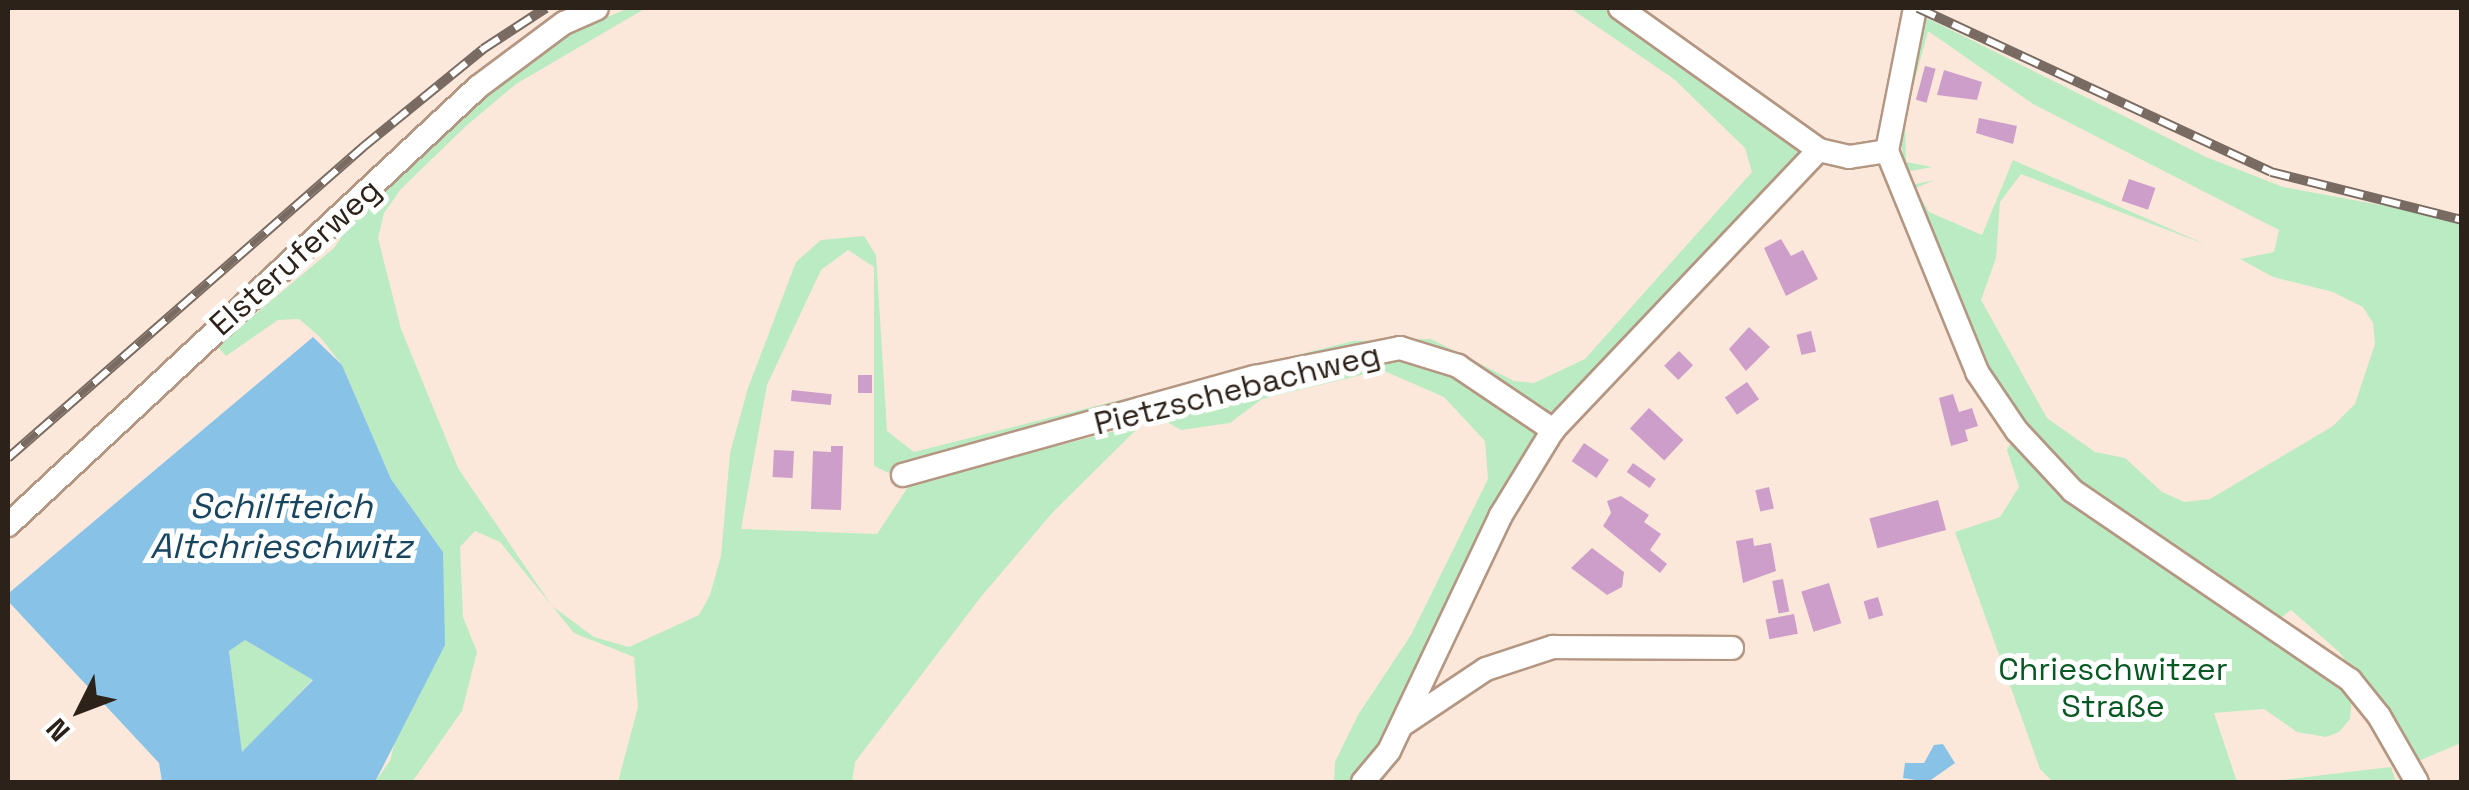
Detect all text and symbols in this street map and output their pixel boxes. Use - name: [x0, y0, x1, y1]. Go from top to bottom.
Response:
- street label: Elsteruferweg: [202, 170, 388, 344]
- street label: Pietzschebachweg: [1090, 335, 1384, 443]
- water label: Schilfteich Altchrieschwitz: [150, 485, 412, 567]
- park label: Chrieschwitzer Straße: [1998, 651, 2228, 726]
- north arrow: [30, 660, 130, 760]
- text: N: [38, 711, 77, 749]

